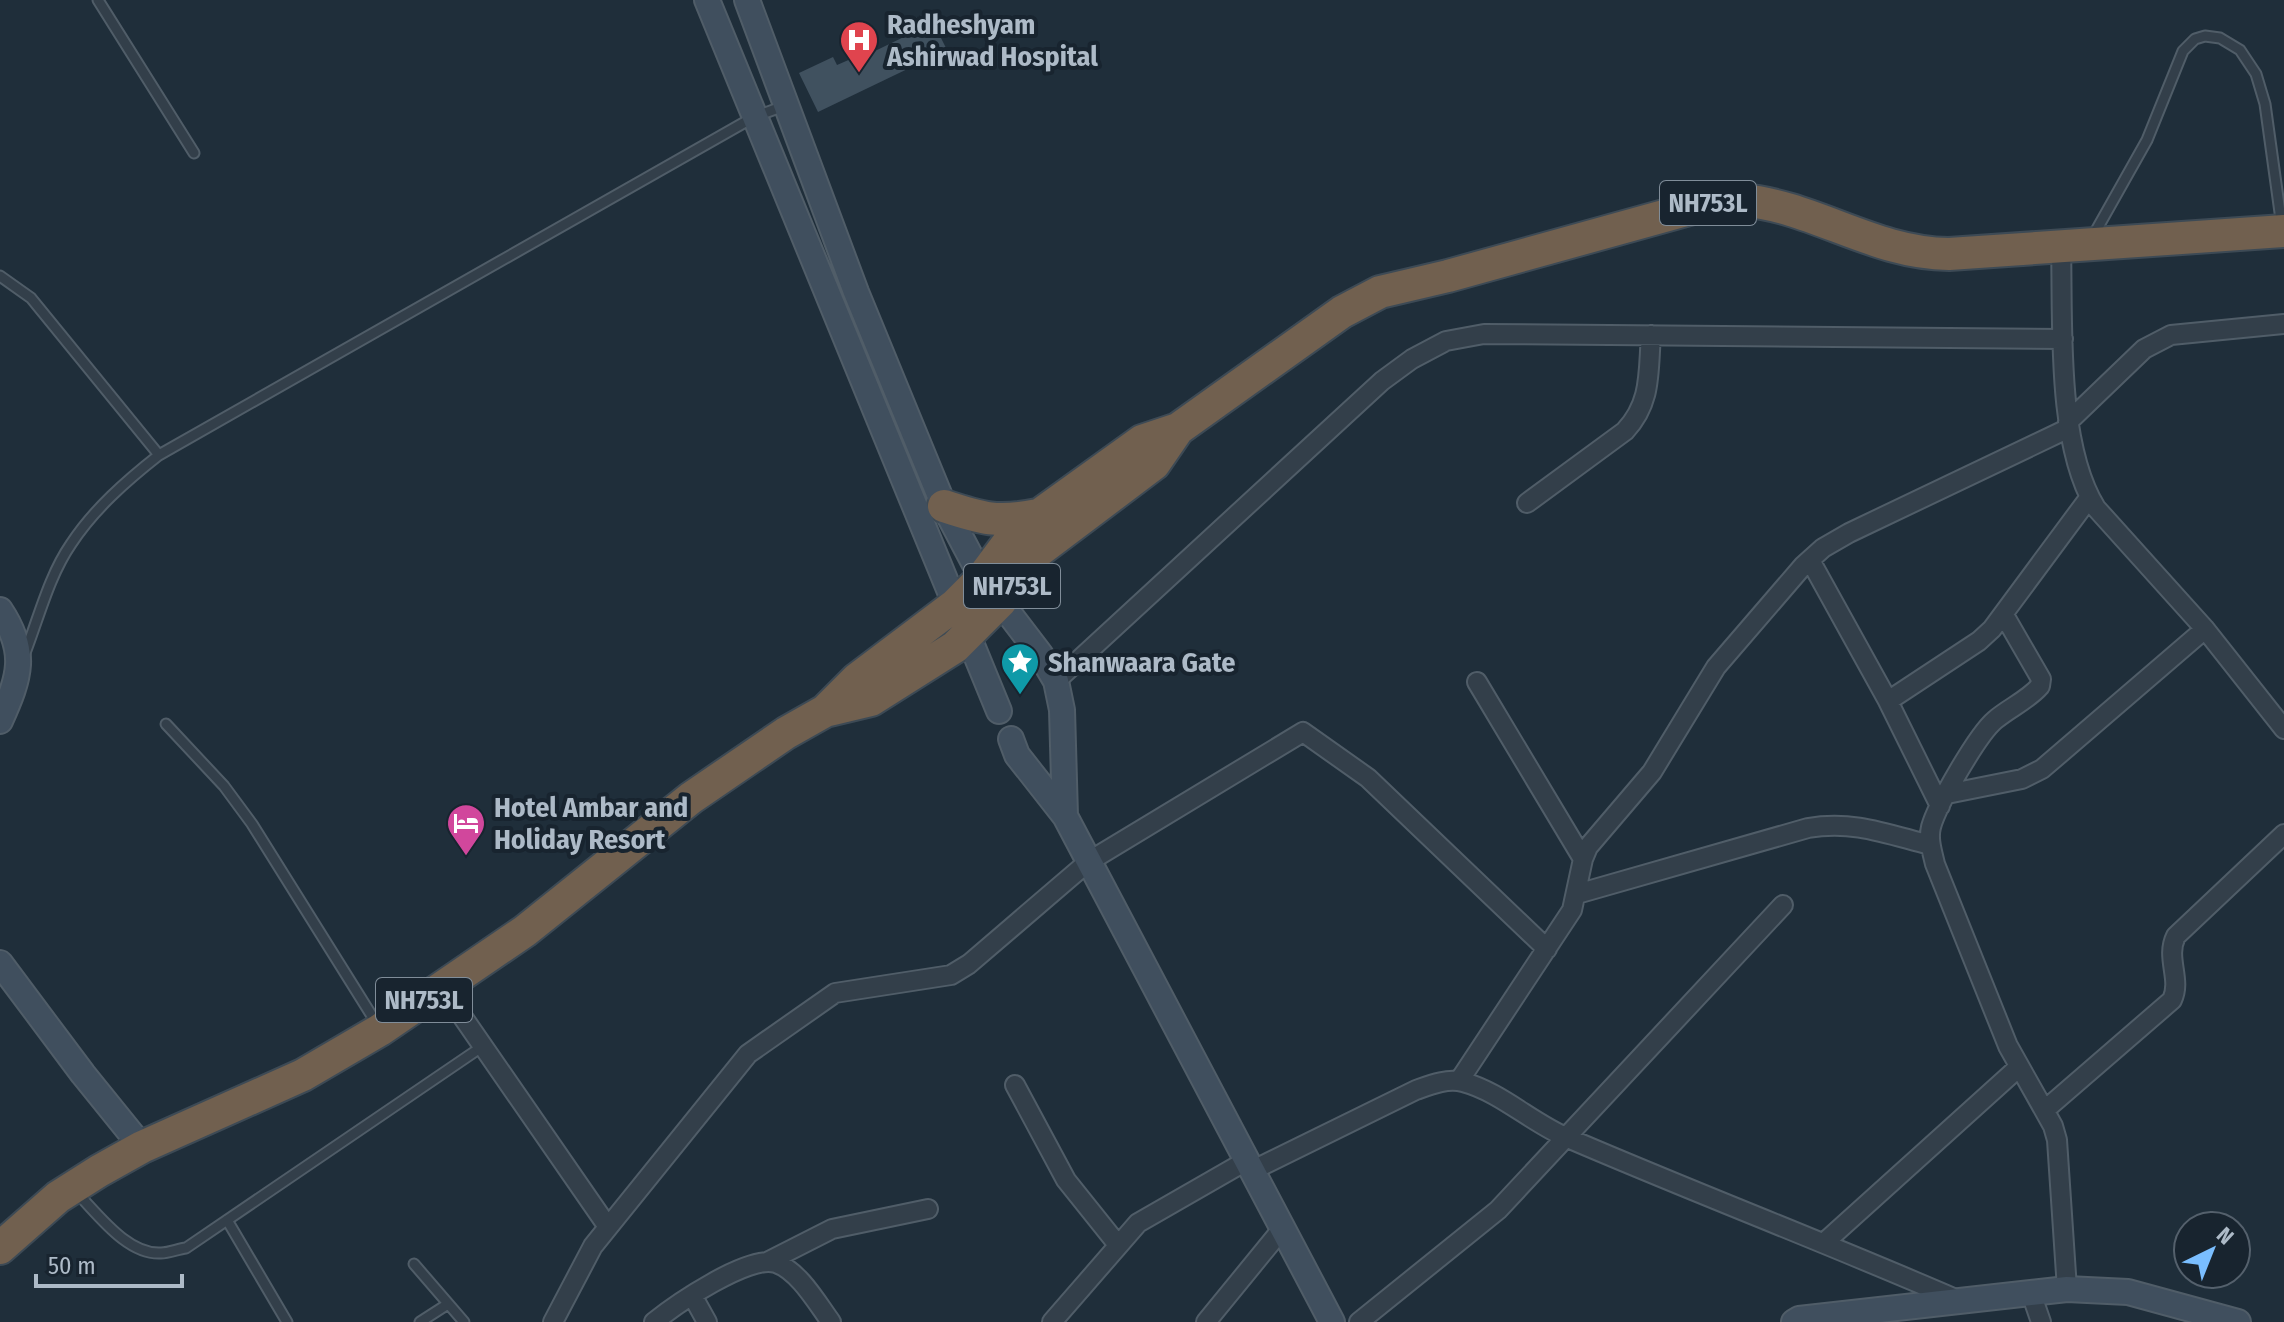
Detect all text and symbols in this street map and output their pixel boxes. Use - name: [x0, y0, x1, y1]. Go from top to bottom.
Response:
- place label: Radheshyam Ashirwad Hospital: [886, 8, 1098, 73]
- hospital icon: Radheshyam Ashirwad Hospital: [838, 19, 880, 74]
- road number: NH753L: [1660, 181, 1756, 225]
- road number: NH753L: [964, 564, 1060, 608]
- place icon: Shanwaara Gate: [999, 641, 1041, 696]
- place label: Shanwaara Gate: [1048, 646, 1235, 679]
- place label: Hotel Ambar and Holiday Resort: [494, 791, 688, 856]
- hotel icon: Hotel Ambar and Holiday Resort: [445, 802, 487, 857]
- road number: NH753L: [376, 978, 472, 1022]
- north arrow: [2172, 1210, 2252, 1290]
- text: N: [2211, 1221, 2239, 1250]
- scale bar: [36, 1238, 182, 1288]
- text: 50 m: [48, 1252, 96, 1280]

